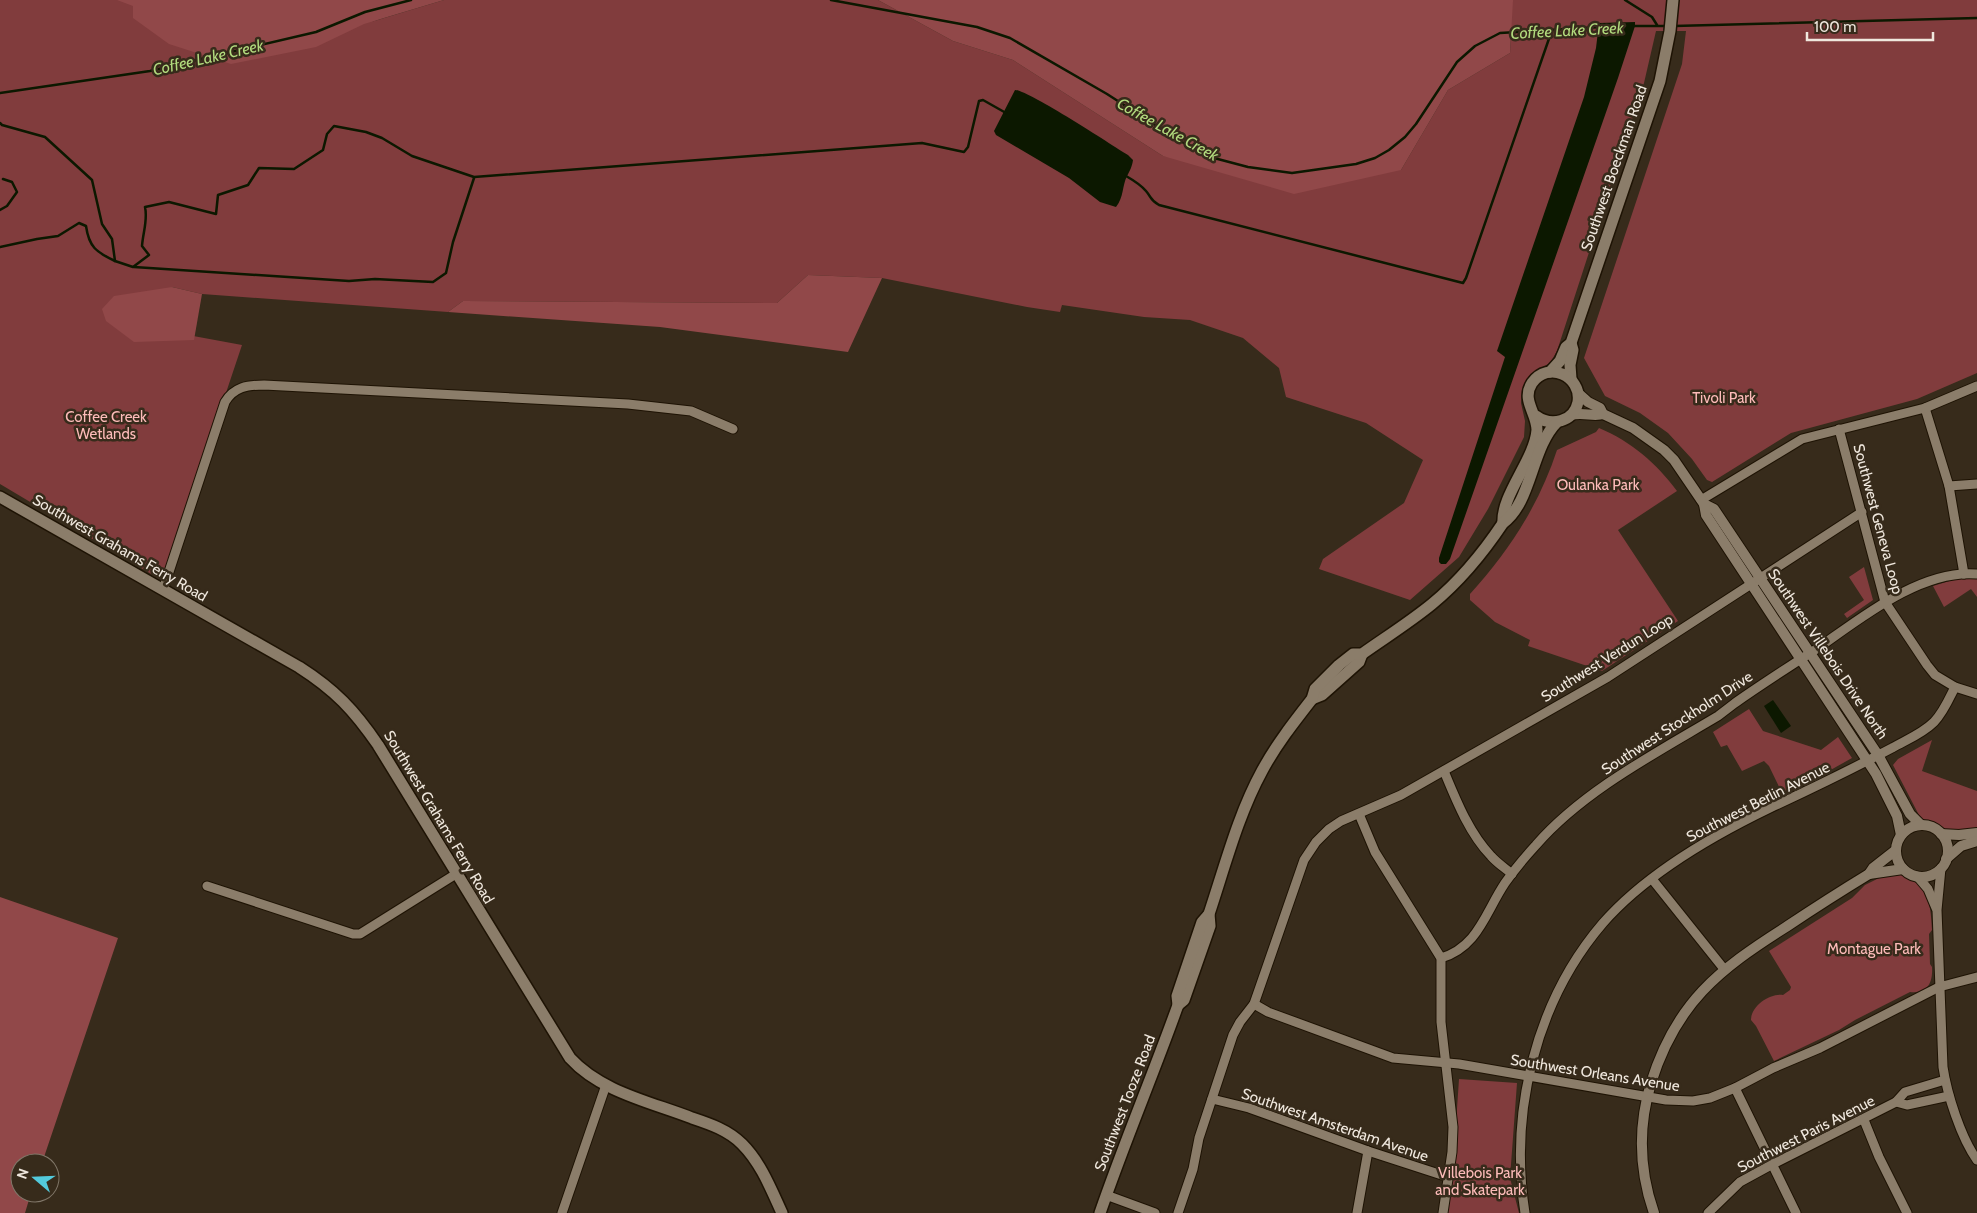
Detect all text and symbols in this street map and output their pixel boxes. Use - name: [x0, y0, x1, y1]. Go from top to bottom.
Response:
- scale bar: [1807, 10, 1933, 42]
- water label: Coffee Lake Creek: [1510, 18, 1625, 43]
- text: 100 m: [1814, 18, 1856, 36]
- water label: Coffee Lake Creek: [151, 35, 266, 79]
- street label: Southwest Boeckman Road: [1577, 83, 1651, 253]
- water label: Coffee Lake Creek: [1114, 94, 1223, 166]
- park label: Tivoli Park: [1692, 389, 1756, 407]
- park label: Coffee Creek Wetlands: [65, 408, 147, 443]
- street label: Southwest Geneva Loop: [1849, 442, 1907, 596]
- park label: Oulanka Park: [1557, 476, 1640, 494]
- street label: Southwest Grahams Ferry Road: [29, 491, 211, 605]
- street label: Southwest Villebois Drive North: [1764, 565, 1892, 743]
- street label: Southwest Verdun Loop: [1538, 610, 1676, 706]
- street label: Southwest Stockholm Drive: [1598, 667, 1756, 779]
- street label: Southwest Grahams Ferry Road: [380, 727, 498, 907]
- street label: Southwest Berlin Avenue: [1683, 758, 1833, 846]
- park label: Montague Park: [1827, 940, 1921, 958]
- street label: Southwest Tooze Road: [1091, 1032, 1159, 1174]
- street label: Southwest Orleans Avenue: [1509, 1051, 1681, 1095]
- street label: Southwest Amsterdam Avenue: [1239, 1085, 1431, 1166]
- street label: Southwest Paris Avenue: [1734, 1091, 1878, 1176]
- north arrow: [10, 1153, 60, 1203]
- park label: Villebois Park and Skatepark: [1435, 1164, 1525, 1199]
- text: N: [13, 1166, 33, 1181]

